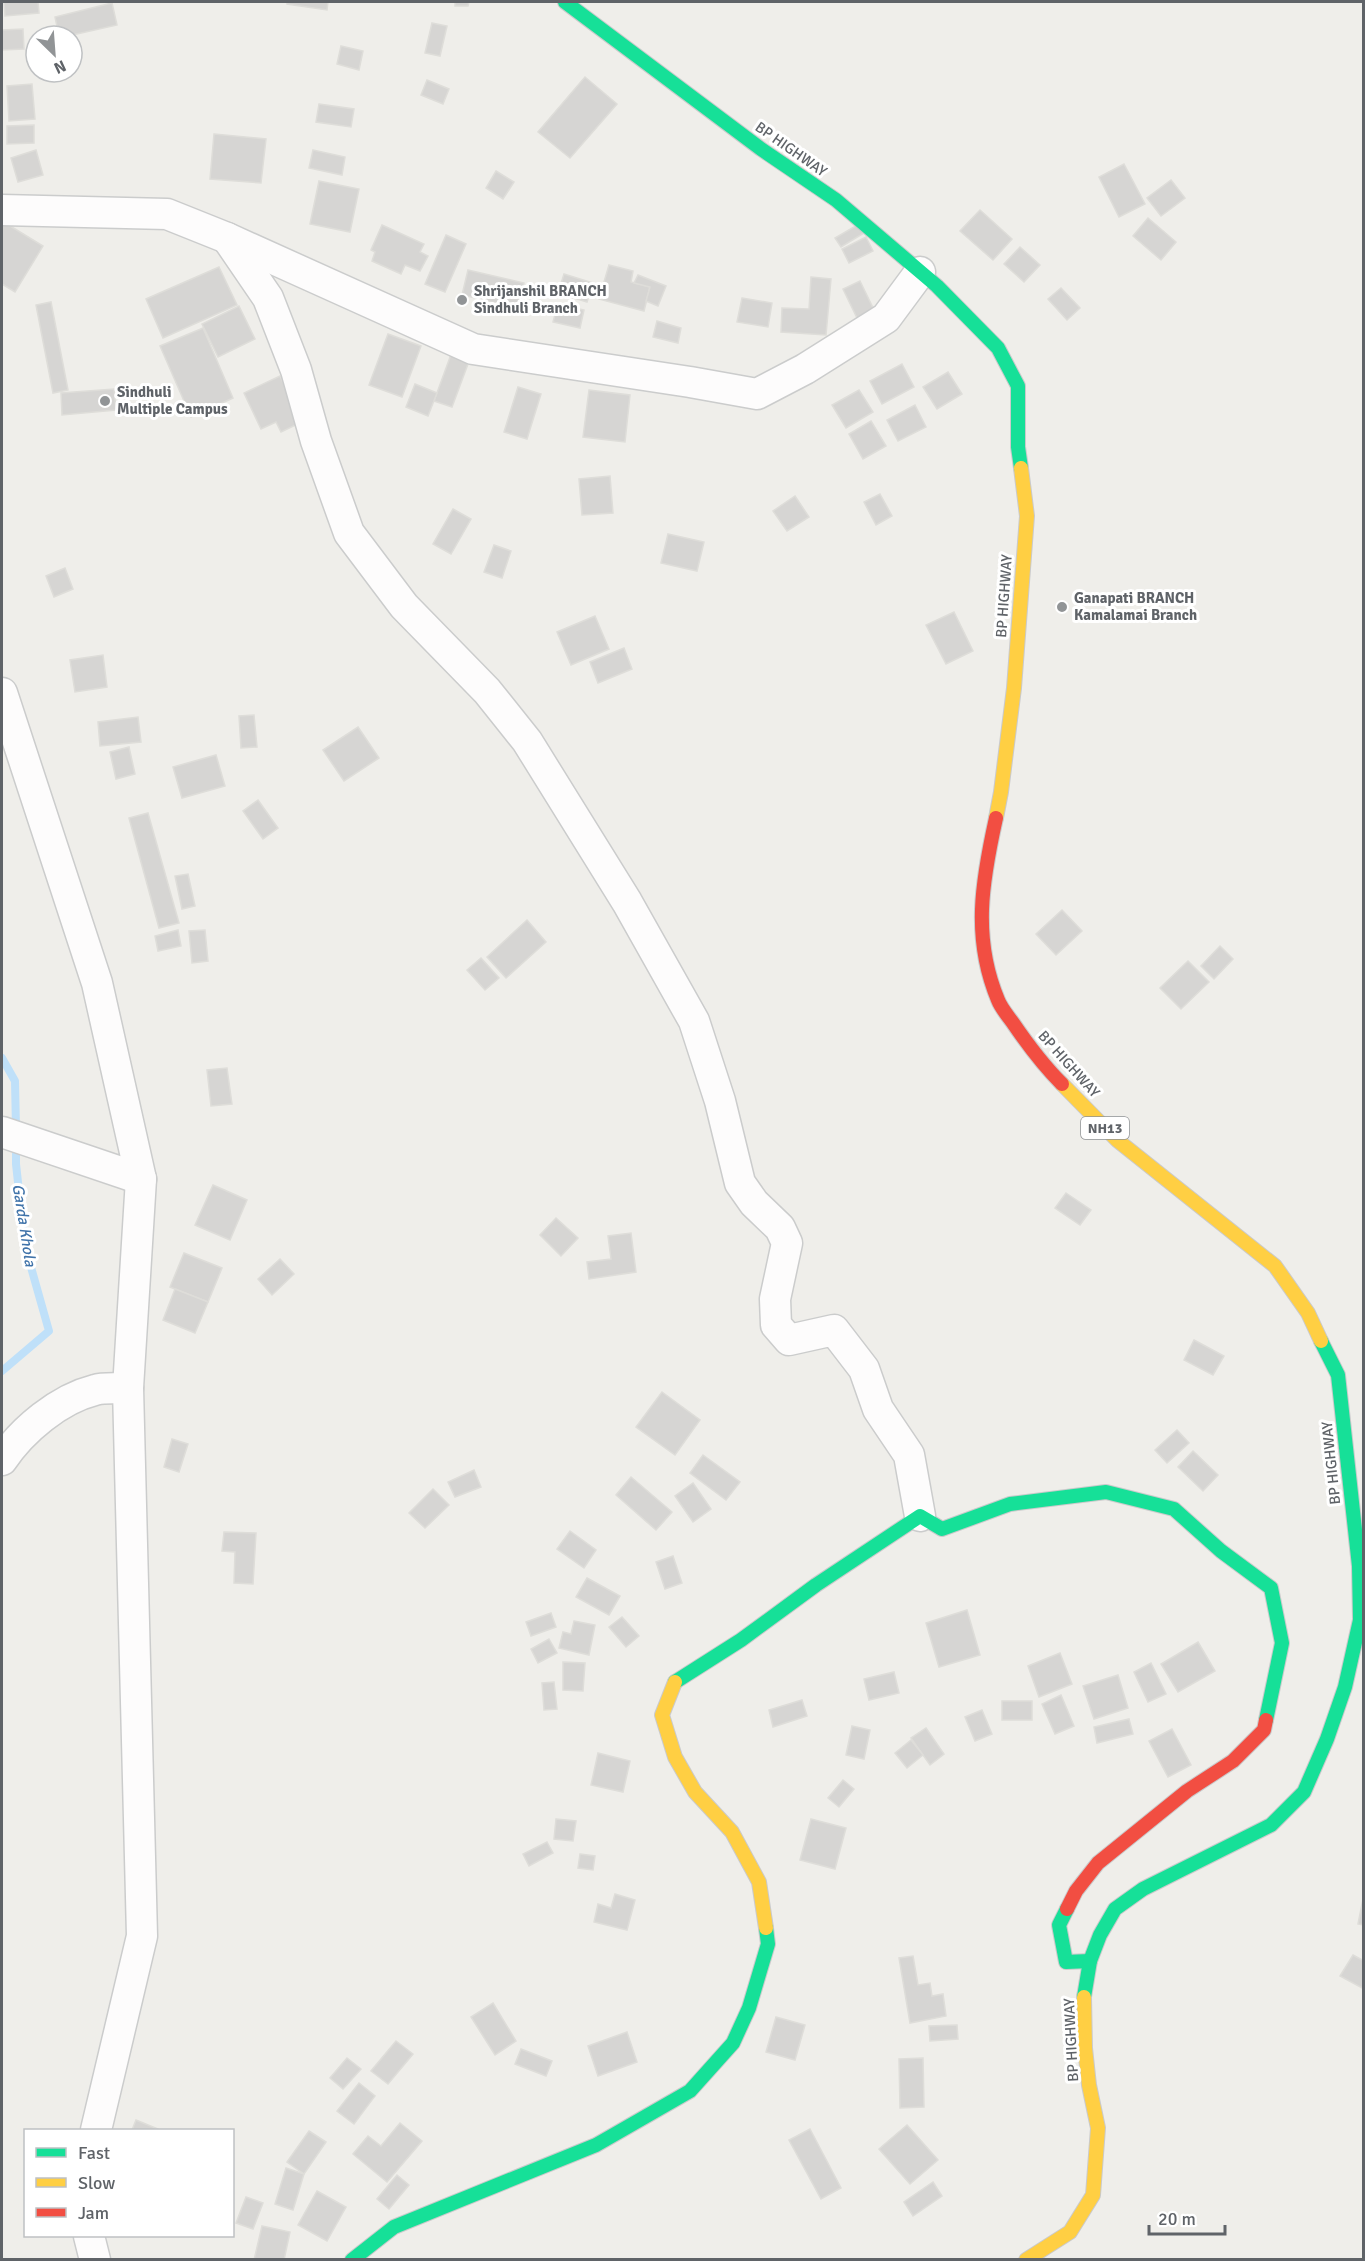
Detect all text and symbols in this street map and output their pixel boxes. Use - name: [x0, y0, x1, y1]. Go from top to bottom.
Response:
- north arrow: [24, 24, 84, 84]
- text: N: [51, 55, 69, 78]
- street label: BP HIGHWAY: [752, 118, 831, 181]
- place label: Shrijanshil BRANCH Sindhuli Branch: [474, 282, 607, 317]
- marker: Shrijanshil BRANCH Sindhuli Branch: [455, 293, 469, 307]
- place label: Sindhuli Multiple Campus: [117, 383, 228, 418]
- marker: Sindhuli Multiple Campus: [98, 394, 112, 408]
- street label: BP HIGHWAY: [992, 553, 1016, 638]
- place label: Ganapati BRANCH Kamalamai Branch: [1074, 589, 1197, 624]
- marker: Ganapati BRANCH Kamalamai Branch: [1055, 600, 1069, 614]
- street label: BP HIGHWAY: [1034, 1027, 1104, 1101]
- road number: NH13: [1081, 1117, 1129, 1139]
- water label: Garda Khola: [8, 1182, 41, 1269]
- street label: BP HIGHWAY: [1318, 1420, 1344, 1505]
- street label: BP HIGHWAY: [1060, 1997, 1082, 2082]
- legend: [24, 2129, 234, 2237]
- text: Fast: [78, 2142, 110, 2164]
- text: Slow: [78, 2172, 115, 2194]
- scale bar: [1149, 2198, 1226, 2236]
- text: Jam: [78, 2202, 109, 2224]
- text: 20 m: [1158, 2208, 1196, 2230]

